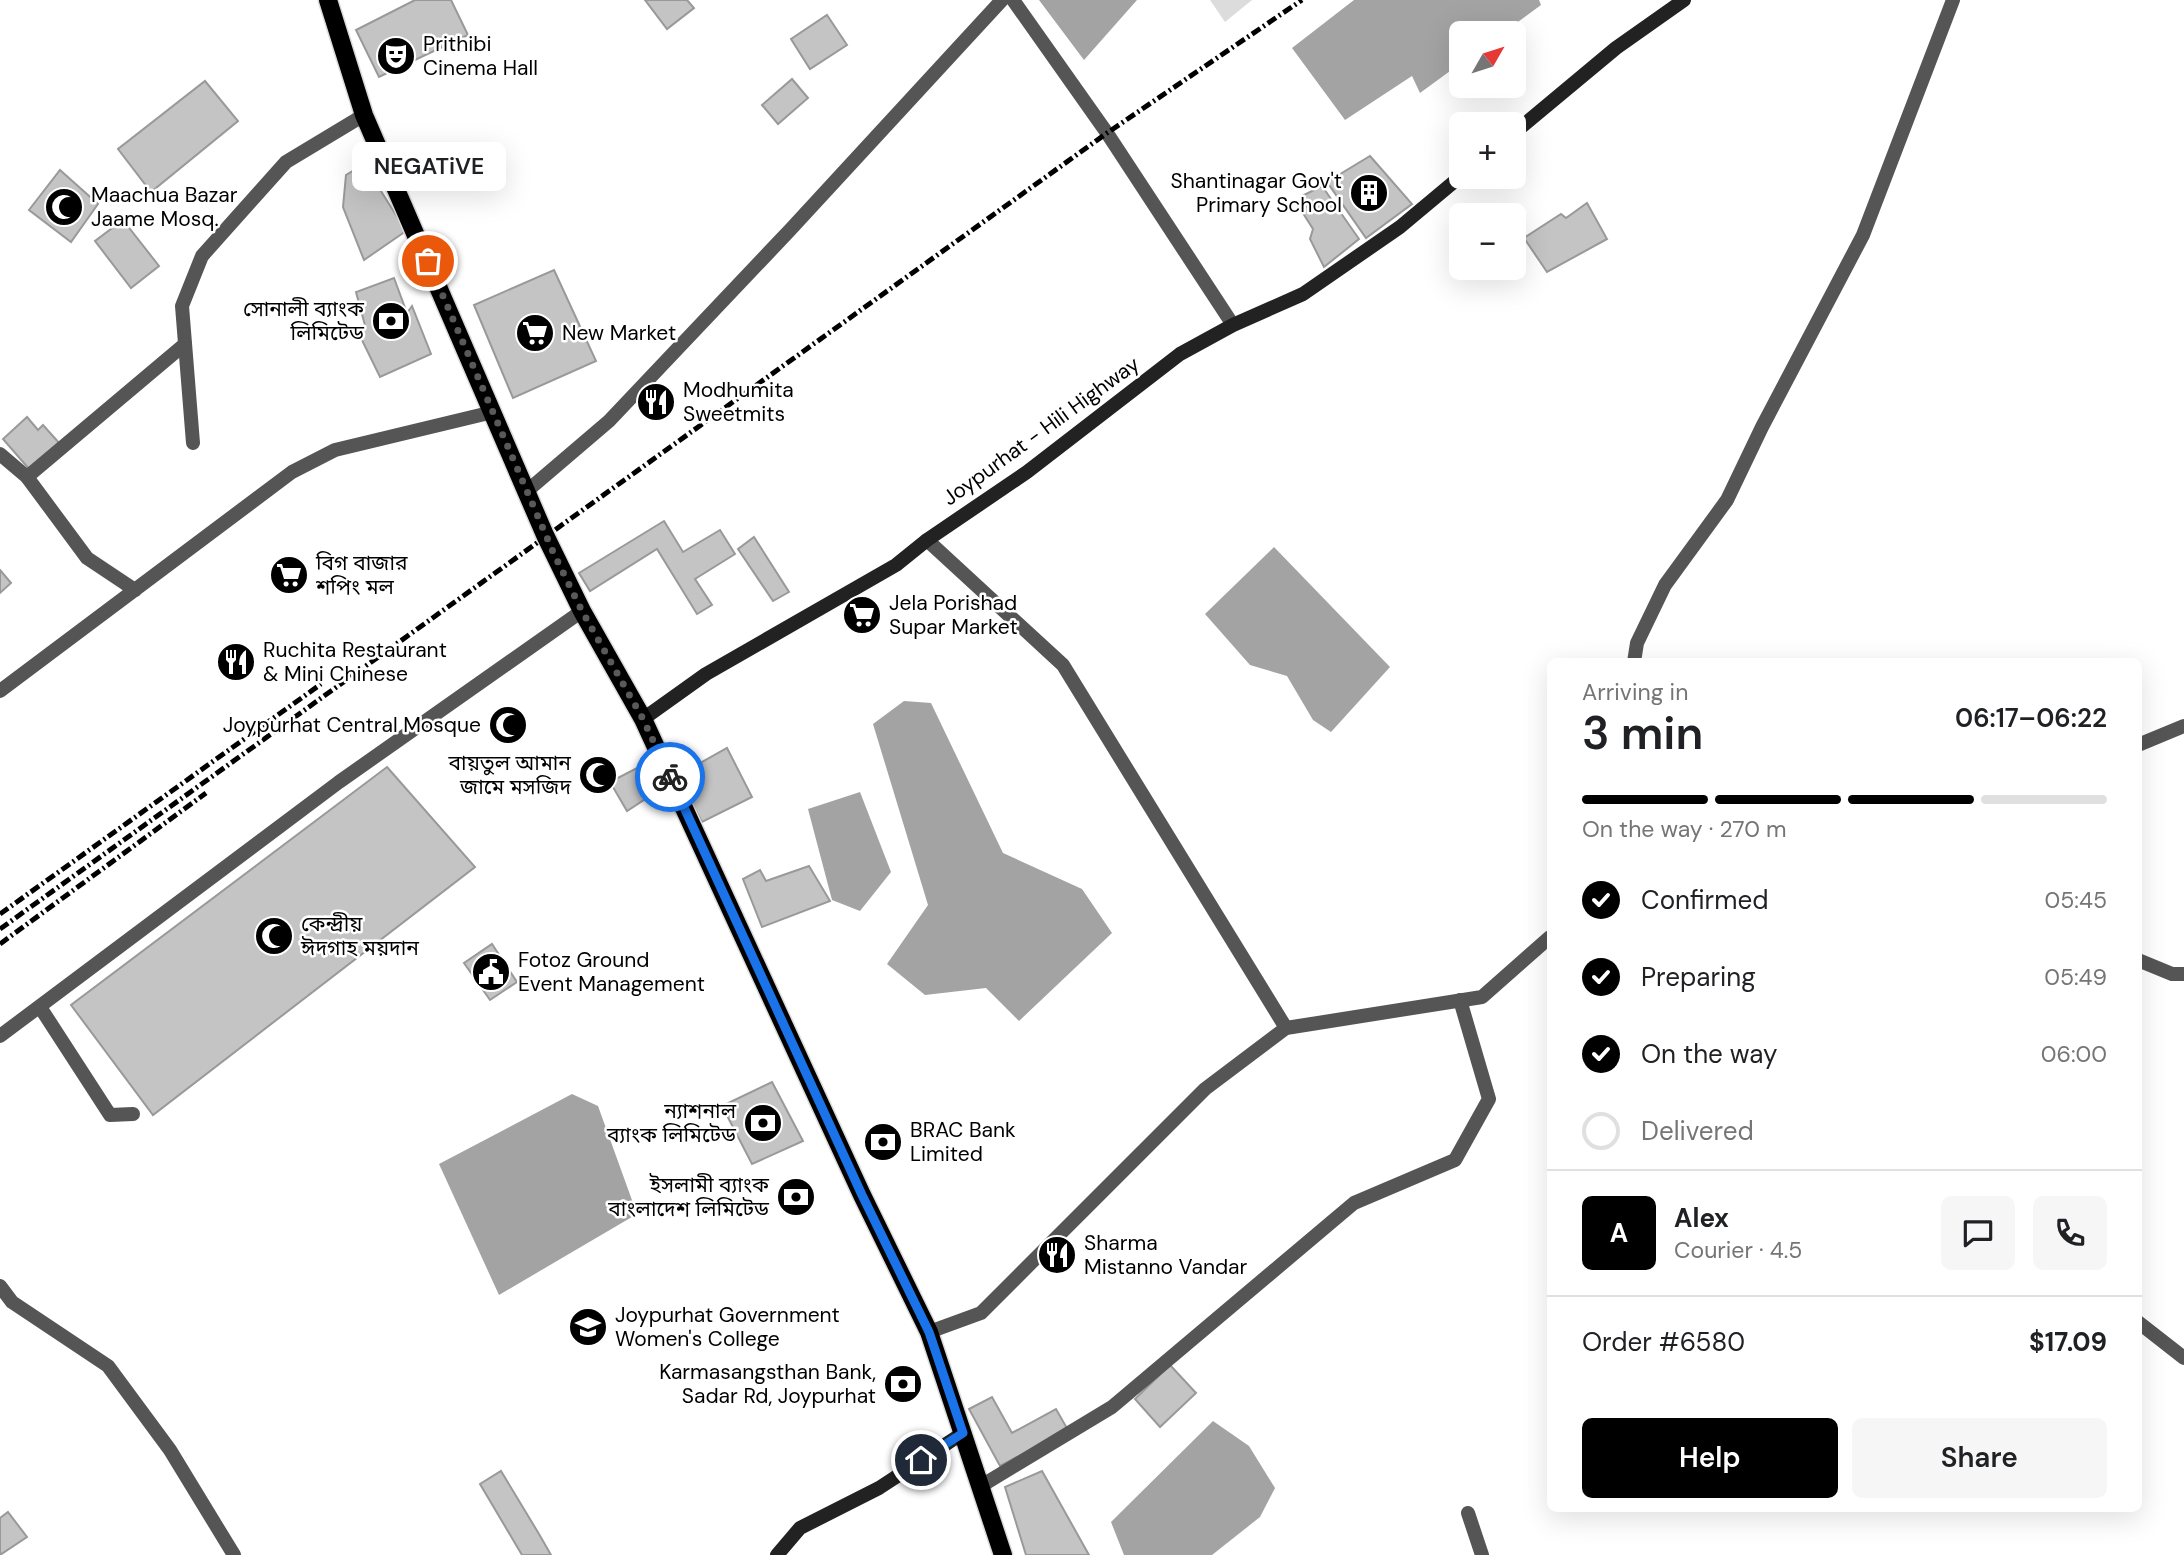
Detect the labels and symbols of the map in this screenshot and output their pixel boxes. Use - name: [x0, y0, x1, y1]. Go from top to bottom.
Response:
- north arrow: [1449, 21, 1526, 98]
- place label: Prithibi Cinema Hall: [423, 30, 538, 82]
- theatre icon: Prithibi Cinema Hall: [375, 35, 417, 77]
- callout: NEGATiVE: [351, 142, 505, 191]
- place label: Shantinagar Gov't Primary School: [1171, 167, 1342, 219]
- building icon: Shantinagar Gov't Primary School: [1348, 172, 1390, 214]
- place label: Maachua Bazar Jaame Mosq.: [91, 181, 238, 233]
- mosque icon: Maachua Bazar Jaame Mosq.: [43, 186, 85, 228]
- pin: [398, 231, 458, 291]
- place label: সোনালী ব্যাংক লিমিটেড: [243, 295, 365, 347]
- bank icon: সোনালী ব্যাংক লিমিটেড: [370, 300, 412, 342]
- supermarket icon: New Market: [514, 312, 556, 354]
- place label: New Market: [562, 319, 676, 347]
- street label: Joypurhat - Hili Highway: [937, 350, 1145, 512]
- place label: Modhumita Sweetmits: [683, 376, 794, 428]
- restaurant icon: Modhumita Sweetmits: [635, 381, 677, 423]
- place label: বিগ বাজার শপিং মল: [315, 549, 408, 601]
- supermarket icon: বিগ বাজার শপিং মল: [268, 554, 310, 596]
- place label: Jela Porishad Supar Market: [889, 589, 1018, 641]
- supermarket icon: Jela Porishad Supar Market: [841, 594, 883, 636]
- place label: Ruchita Restaurant & Mini Chinese: [263, 636, 447, 688]
- restaurant icon: Ruchita Restaurant & Mini Chinese: [215, 641, 257, 683]
- mosque icon: Joypurhat Central Mosque: [487, 704, 529, 746]
- place label: Joypurhat Central Mosque: [223, 711, 481, 739]
- courier: [635, 742, 705, 812]
- place label: বায়তুল আমান জামে মসজিদ: [448, 749, 571, 801]
- mosque icon: বায়তুল আমান জামে মসজিদ: [577, 754, 619, 796]
- place label: কেন্দ্রীয় ঈদগাহ ময়দান: [300, 910, 419, 962]
- mosque icon: কেন্দ্রীয় ঈদগাহ ময়দান: [253, 915, 295, 957]
- place label: Fotoz Ground Event Management: [518, 946, 705, 998]
- public building icon: Fotoz Ground Event Management: [470, 951, 512, 993]
- place label: ন্যাশনাল ব্যাংক লিমিটেড: [606, 1097, 737, 1149]
- bank icon: ন্যাশনাল ব্যাংক লিমিটেড: [742, 1102, 784, 1144]
- place label: BRAC Bank Limited: [910, 1116, 1016, 1168]
- bank icon: BRAC Bank Limited: [862, 1121, 904, 1163]
- place label: ইসলামী ব্যাংক বাংলাদেশ লিমিটেড: [607, 1171, 770, 1223]
- bank icon: ইসলামী ব্যাংক বাংলাদেশ লিমিটেড: [775, 1176, 817, 1218]
- place label: Sharma Mistanno Vandar: [1084, 1229, 1248, 1281]
- restaurant icon: Sharma Mistanno Vandar: [1036, 1234, 1078, 1276]
- place label: Joypurhat Government Women's College: [615, 1301, 840, 1353]
- school or university icon: Joypurhat Government Women's College: [567, 1306, 609, 1348]
- place label: Karmasangsthan Bank, Sadar Rd, Joypurhat: [659, 1358, 876, 1410]
- bank icon: Karmasangsthan Bank, Sadar Rd, Joypurhat: [882, 1363, 924, 1405]
- pin: [891, 1430, 951, 1490]

